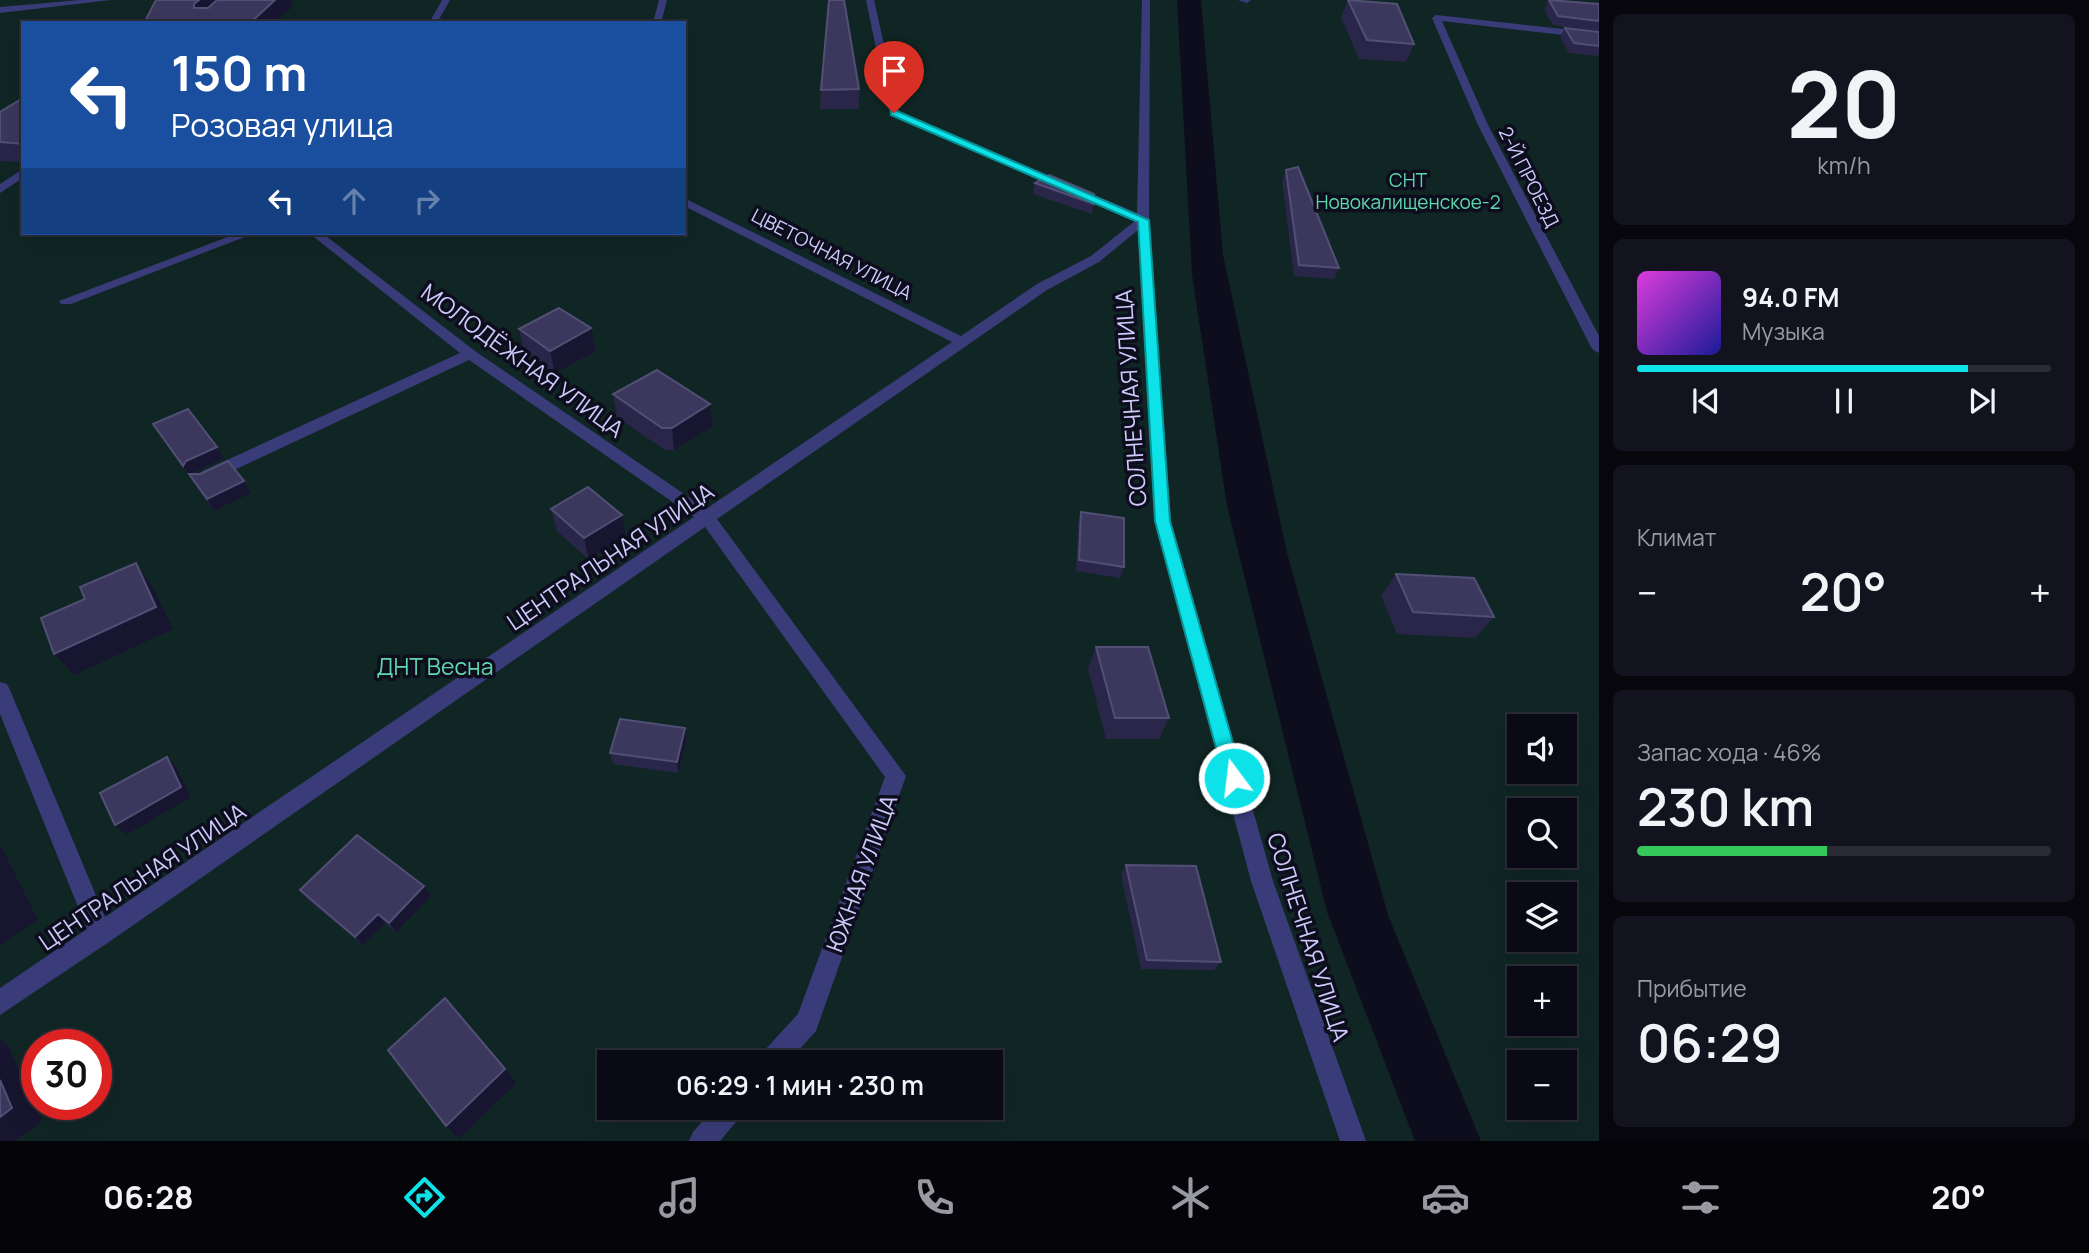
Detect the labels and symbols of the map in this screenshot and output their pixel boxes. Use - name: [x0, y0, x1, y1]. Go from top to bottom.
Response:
- pin: [864, 41, 924, 113]
- street label: 2-Й ПРОЕЗД: [1493, 122, 1565, 232]
- park label: СНТ Новокалищенское-2: [1315, 167, 1501, 215]
- street label: ЦВЕТОЧНАЯ УЛИЦА: [747, 202, 917, 306]
- street label: МОЛОДЁЖНАЯ УЛИЦА: [415, 276, 631, 445]
- street label: СОЛНЕЧНАЯ УЛИЦА: [1106, 288, 1154, 508]
- street label: ЦЕНТРАЛЬНАЯ УЛИЦА: [500, 475, 720, 637]
- park label: ДНТ Весна: [377, 650, 493, 682]
- position arrow: [1197, 741, 1271, 815]
- street label: ЮЖНАЯ УЛИЦА: [818, 789, 904, 956]
- street label: ЦЕНТРАЛЬНАЯ УЛИЦА: [32, 795, 252, 957]
- street label: СОЛНЕЧНАЯ УЛИЦА: [1260, 829, 1358, 1046]
- speed limit sign: 30: [21, 1029, 112, 1120]

